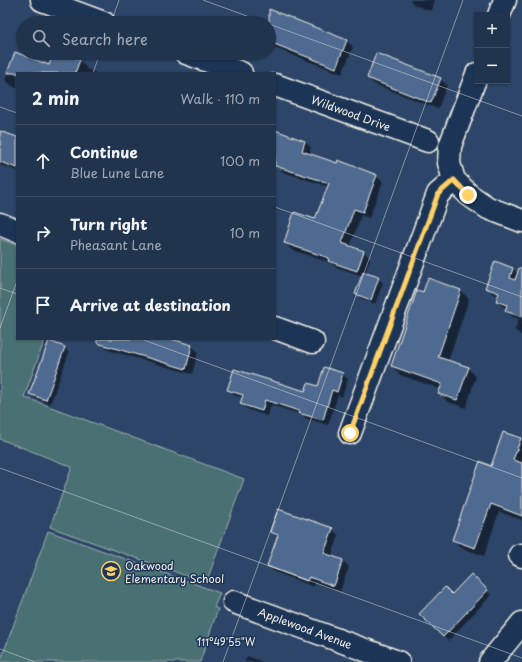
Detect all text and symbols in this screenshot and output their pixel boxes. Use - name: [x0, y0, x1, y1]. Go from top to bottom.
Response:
- map controls: [474, 12, 510, 84]
- button: +: [474, 12, 510, 48]
- search box: [16, 16, 276, 60]
- icon: search: [30, 27, 52, 49]
- text: Search here: [62, 27, 148, 50]
- button: −: [474, 48, 510, 84]
- text: 2 min: [32, 85, 79, 111]
- text: Walk · 110 m: [181, 89, 260, 108]
- street label: Wildwood Drive: [309, 91, 393, 135]
- text: Continue: [70, 140, 138, 163]
- icon: ahead: [32, 150, 54, 172]
- text: 100 m: [220, 151, 260, 170]
- text: Blue Lune Lane: [70, 163, 164, 182]
- route end: [459, 186, 477, 204]
- text: Turn right: [70, 212, 147, 235]
- icon: right: [32, 222, 54, 244]
- text: 10 m: [230, 223, 260, 242]
- text: Pheasant Lane: [70, 235, 162, 254]
- text: Arrive at destination: [70, 293, 231, 316]
- icon: arrive: [32, 294, 54, 316]
- route start: [341, 424, 359, 442]
- place label: Oakwood Elementary School: [125, 557, 224, 587]
- school or university icon: Oakwood Elementary School: [100, 560, 122, 582]
- street label: Applewood Avenue: [256, 603, 354, 653]
- text: 111°49'55"W: [197, 634, 256, 649]

